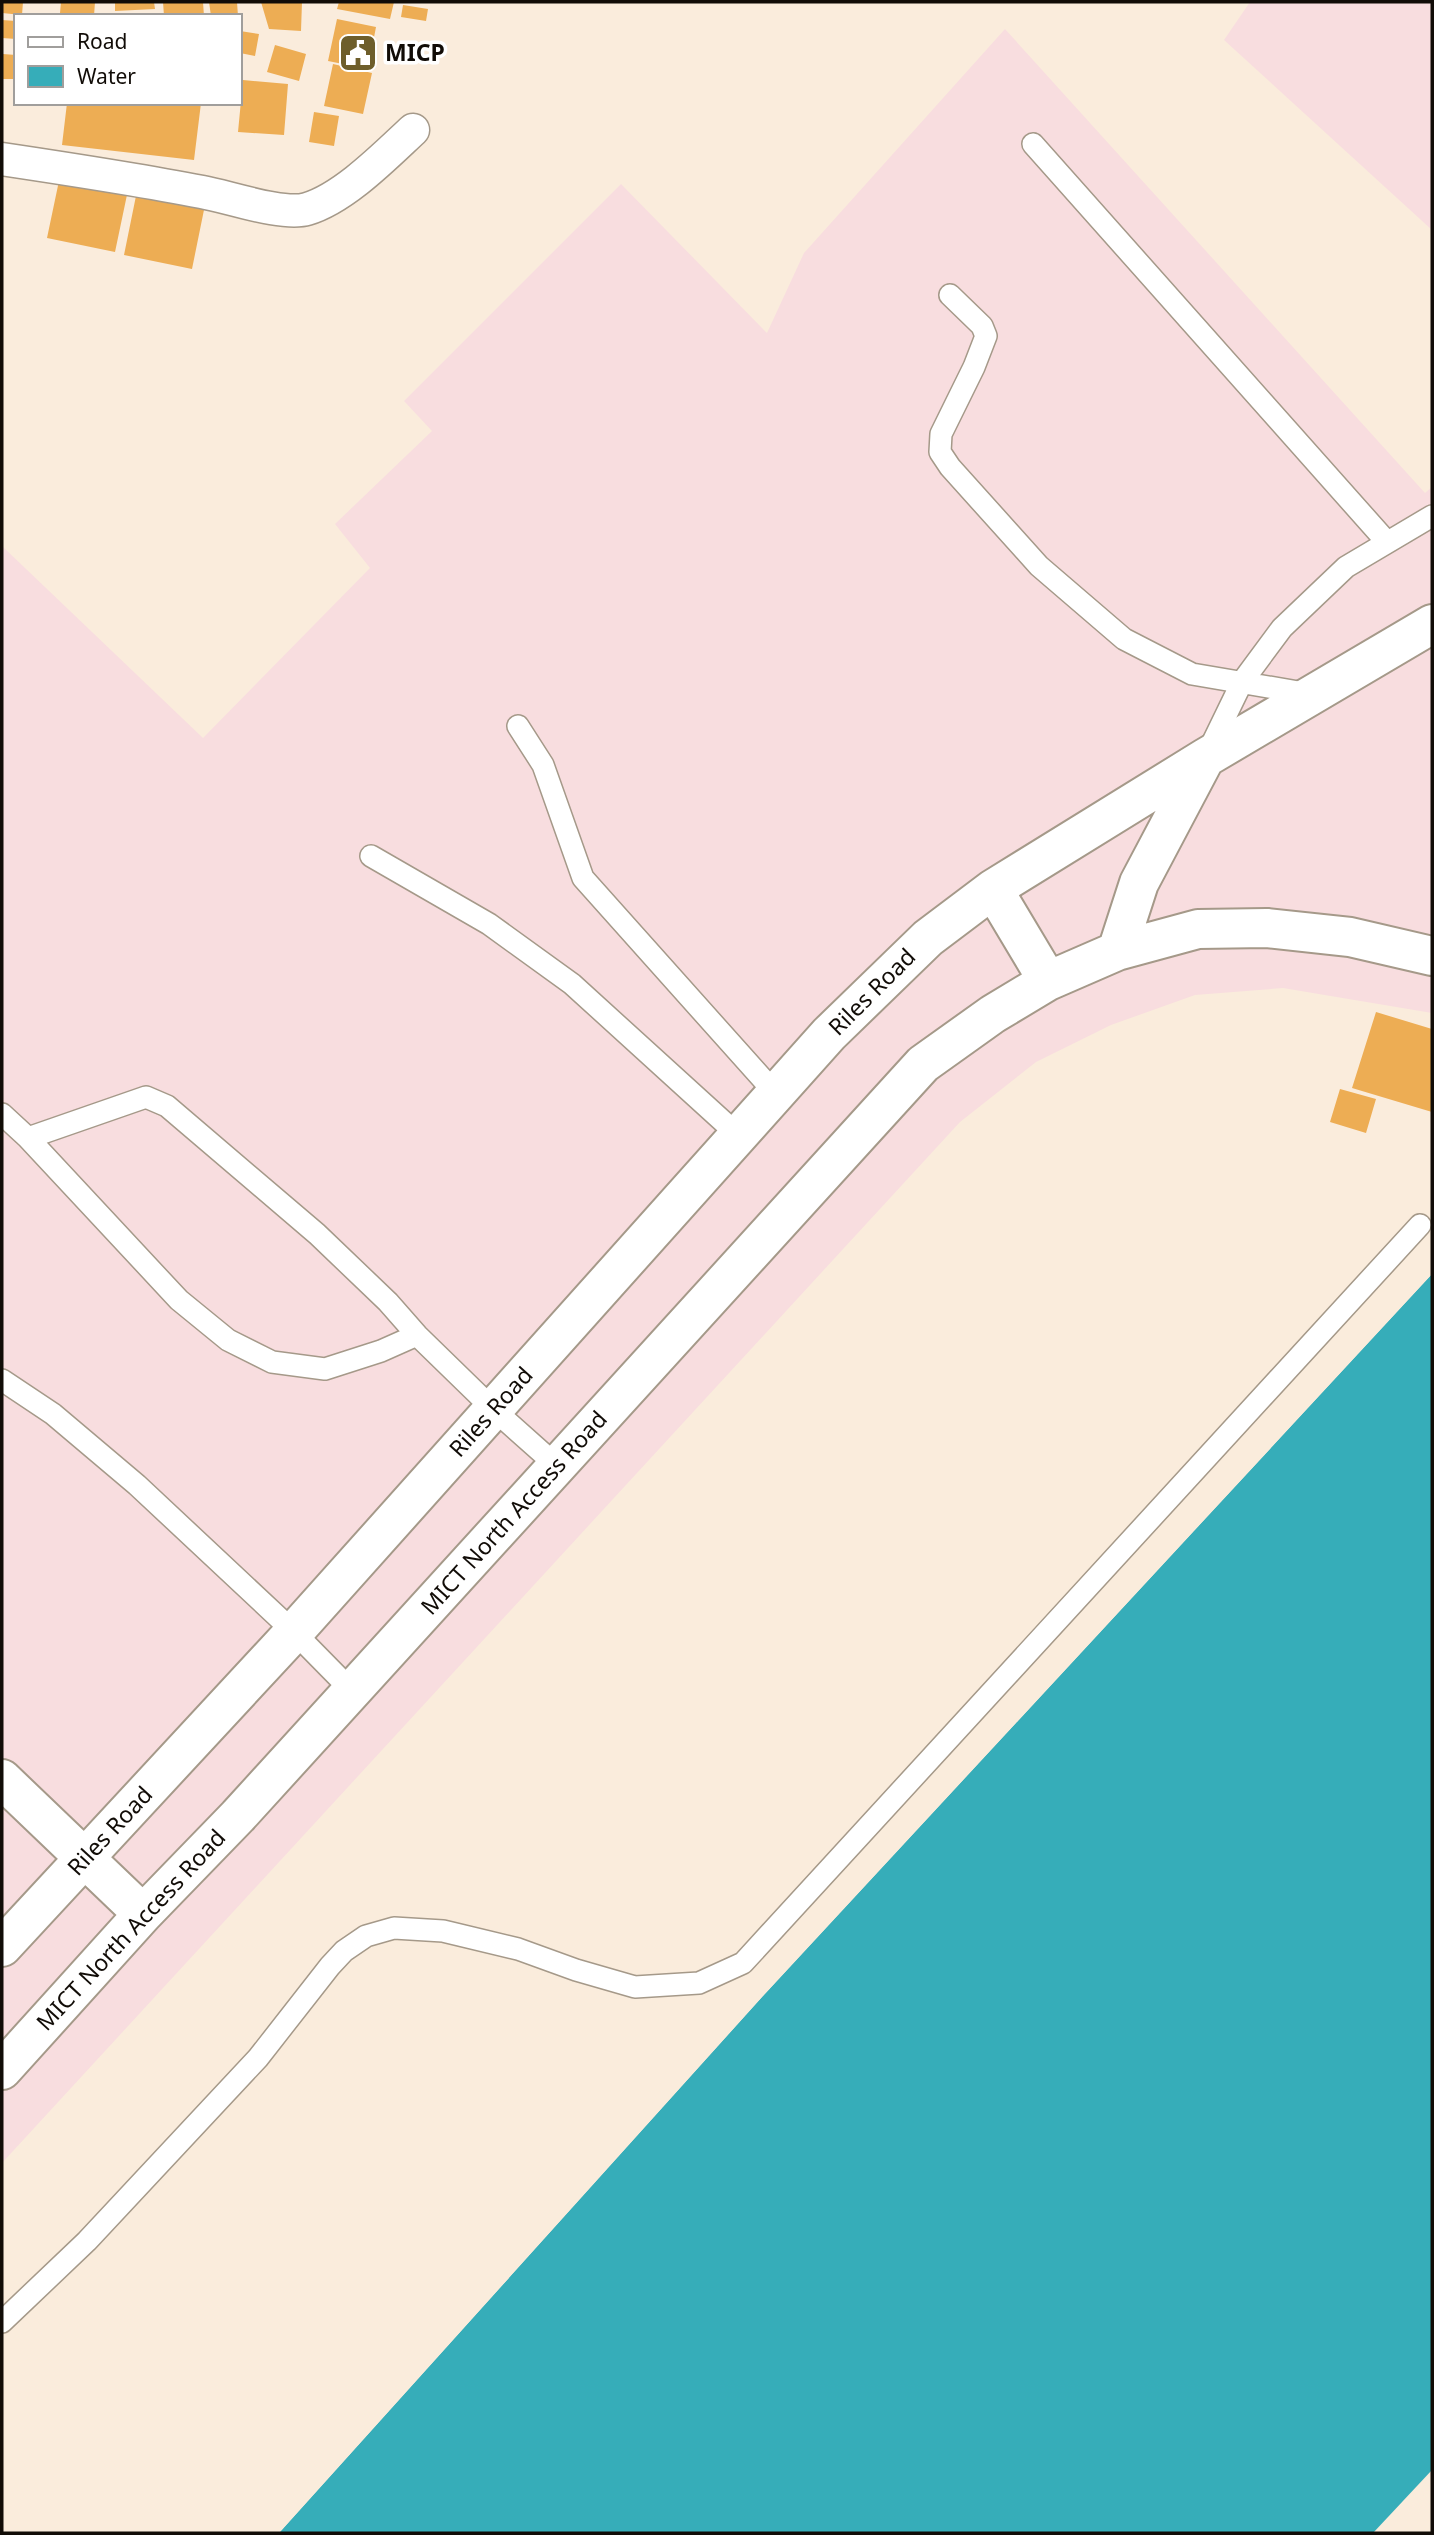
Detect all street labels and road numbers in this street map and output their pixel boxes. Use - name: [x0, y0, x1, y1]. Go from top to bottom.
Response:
- street label: Riles Road: [821, 941, 922, 1042]
- street label: Riles Road: [441, 1359, 539, 1463]
- street label: MICT North Access Road: [413, 1403, 614, 1621]
- street label: Riles Road: [60, 1779, 159, 1882]
- street label: MICT North Access Road: [28, 1822, 232, 2037]

